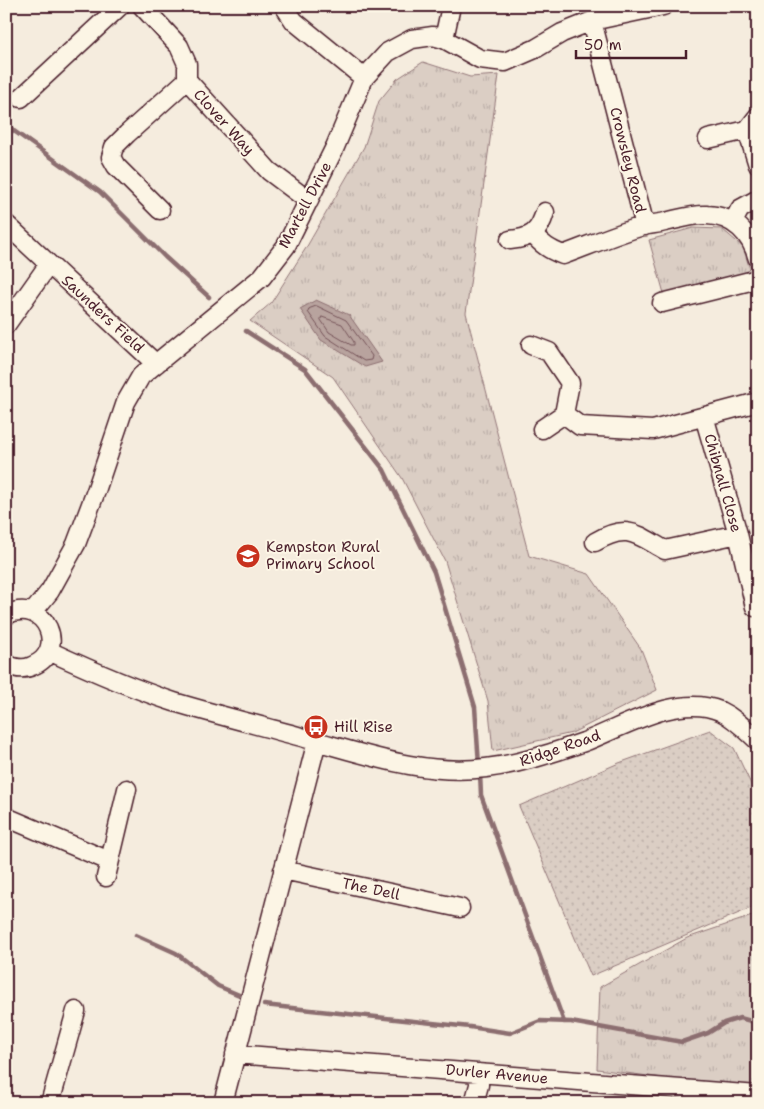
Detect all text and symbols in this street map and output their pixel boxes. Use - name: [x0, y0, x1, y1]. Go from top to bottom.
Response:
- scale bar: [576, 28, 686, 60]
- text: 50 m: [584, 35, 622, 55]
- street label: Clover Way: [189, 85, 259, 159]
- street label: Crowsley Road: [605, 105, 651, 215]
- street label: Martell Drive: [274, 158, 336, 252]
- street label: Saunders Field: [57, 271, 149, 358]
- street label: Chibnall Close: [699, 431, 747, 535]
- place label: Kempston Rural Primary School: [266, 537, 380, 574]
- school or university icon: Kempston Rural Primary School: [235, 543, 261, 569]
- bus stop icon: Hill Rise: [303, 714, 329, 740]
- place label: Hill Rise: [334, 717, 393, 737]
- street label: Ridge Road: [517, 725, 603, 771]
- street label: The Dell: [340, 873, 402, 905]
- street label: Durler Avenue: [445, 1060, 549, 1088]

